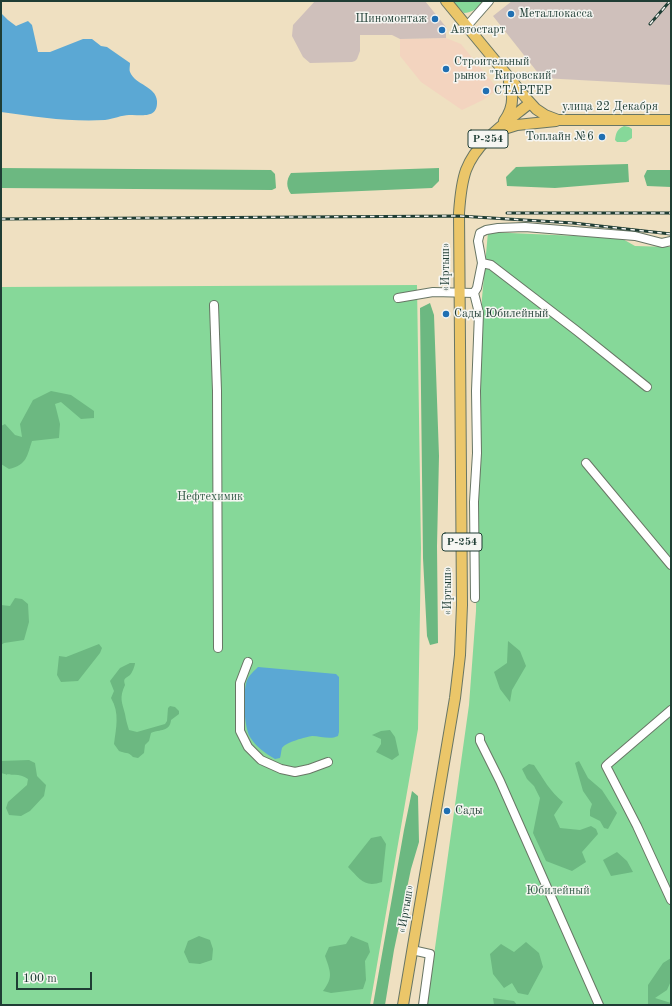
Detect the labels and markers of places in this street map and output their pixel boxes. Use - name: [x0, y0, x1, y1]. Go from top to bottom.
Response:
- place label: Металлокасса: [519, 7, 593, 21]
- marker: Металлокасса: [506, 9, 516, 19]
- place label: Шиномонтаж: [355, 12, 427, 26]
- marker: Шиномонтаж: [430, 14, 440, 24]
- place label: Автостарт: [450, 23, 505, 37]
- marker: Автостарт: [437, 25, 447, 35]
- place label: Строительный рынок "Кировский": [454, 55, 556, 83]
- marker: Строительный рынок "Кировский": [441, 64, 451, 74]
- place label: СТАРТЕР: [494, 84, 552, 98]
- marker: СТАРТЕР: [481, 86, 491, 96]
- place label: Топлайн №6: [526, 130, 594, 144]
- marker: Топлайн №6: [597, 132, 607, 142]
- place label: Сады Юбилейный: [454, 307, 549, 321]
- marker: Сады Юбилейный: [441, 309, 451, 319]
- place label: Сады: [455, 804, 483, 818]
- marker: Сады: [442, 806, 452, 816]

